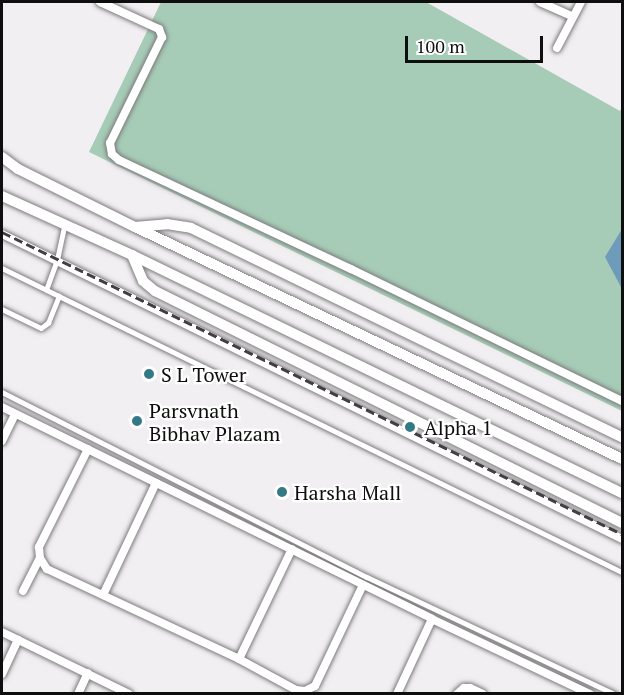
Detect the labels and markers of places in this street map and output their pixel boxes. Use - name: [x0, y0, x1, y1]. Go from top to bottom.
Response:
- place label: S L Tower: [161, 362, 246, 386]
- marker: S L Tower: [142, 367, 156, 381]
- place label: Parsvnath Bibhav Plazam: [149, 398, 280, 445]
- marker: Parsvnath Bibhav Plazam: [130, 414, 144, 428]
- place label: Alpha 1: [424, 415, 492, 439]
- marker: Alpha 1: [401, 418, 419, 436]
- place label: Harsha Mall: [294, 480, 401, 504]
- marker: Harsha Mall: [275, 485, 289, 499]

